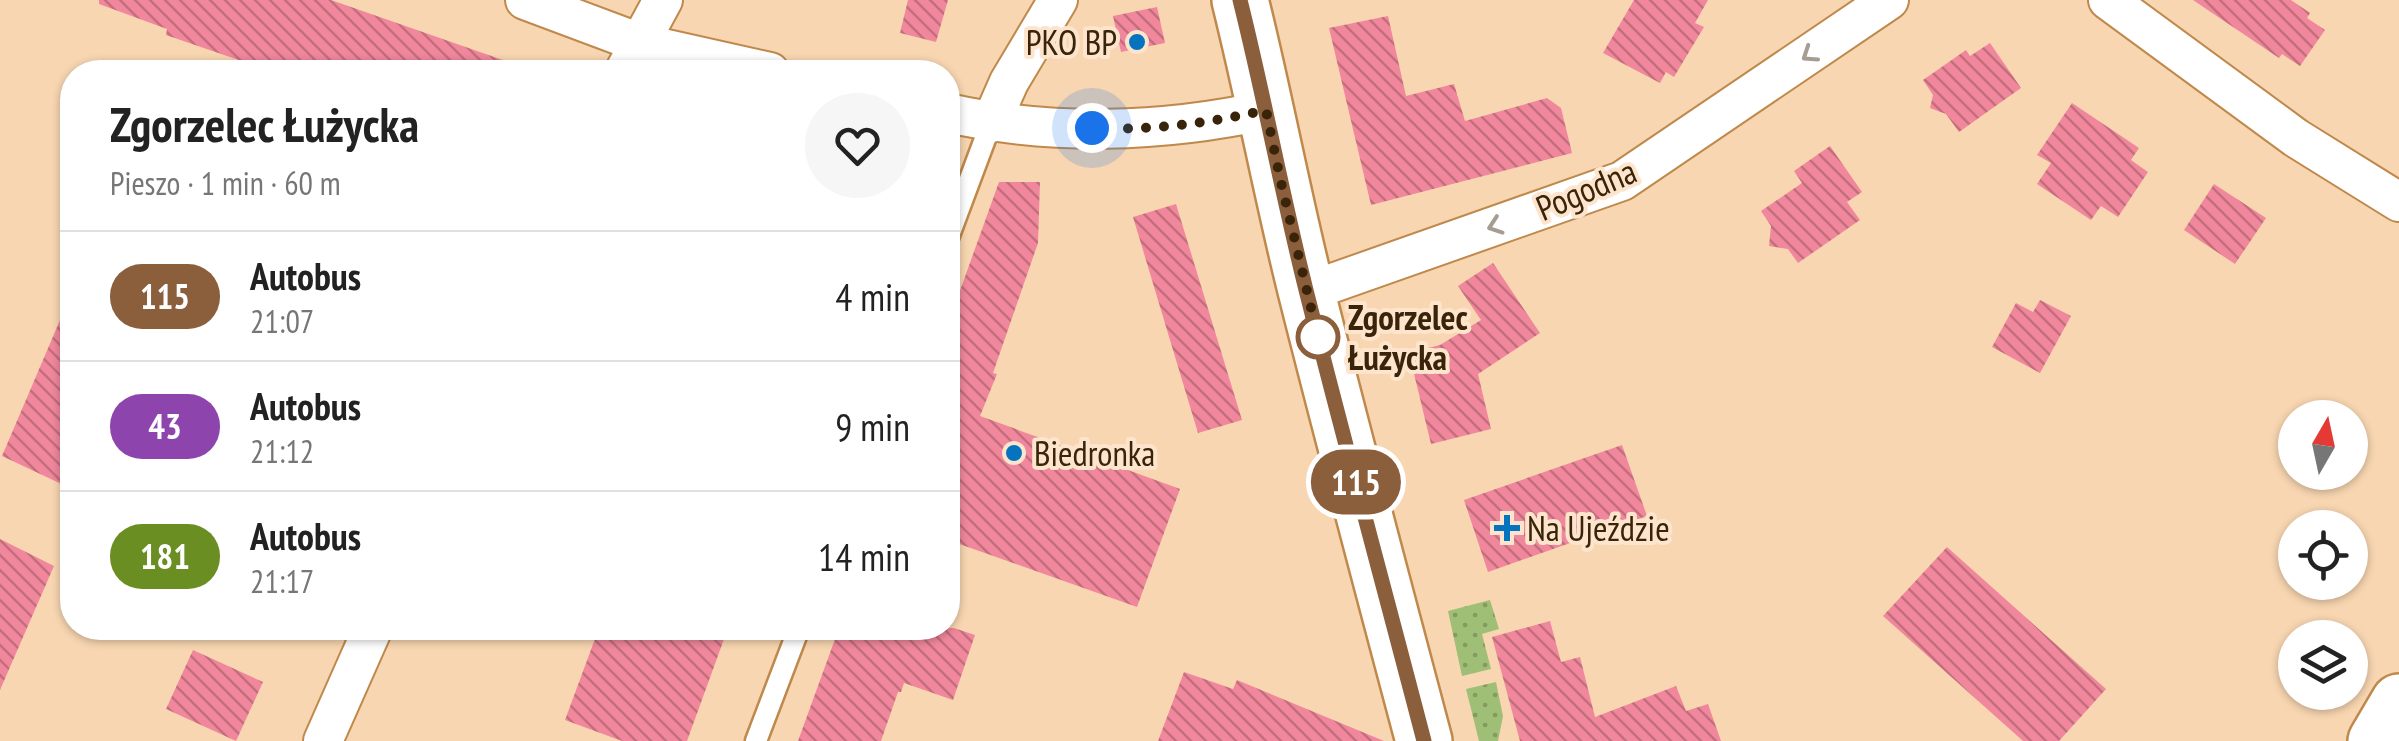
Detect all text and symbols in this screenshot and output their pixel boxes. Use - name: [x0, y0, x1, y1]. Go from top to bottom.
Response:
- place label: PKO BP: [1026, 19, 1117, 65]
- marker: PKO BP: [1126, 31, 1148, 53]
- one-way arrow: [1801, 43, 1820, 61]
- text: Zgorzelec Łużycka: [110, 93, 419, 155]
- button: heart: [805, 93, 910, 198]
- your location: [1067, 103, 1117, 153]
- street label: Pogodna: [1529, 147, 1643, 231]
- text: Pieszo · 1 min · 60 m: [110, 162, 341, 204]
- one-way arrow: [1487, 214, 1504, 235]
- text: Autobus: [250, 251, 361, 300]
- text: 4 min: [835, 272, 910, 321]
- text: 115: [140, 273, 190, 319]
- place label: Zgorzelec Łużycka: [1348, 294, 1468, 380]
- text: 21:07: [250, 300, 314, 342]
- marker: Zgorzelec Łużycka: [1297, 316, 1339, 358]
- text: Autobus: [250, 381, 361, 430]
- north arrow: [2278, 400, 2368, 490]
- map controls: [2278, 400, 2368, 710]
- text: 9 min: [835, 402, 910, 451]
- text: 43: [148, 403, 182, 449]
- text: 21:12: [250, 430, 314, 472]
- place label: Biedronka: [1034, 430, 1155, 476]
- marker: Biedronka: [1003, 442, 1025, 464]
- line badge: 115: [1298, 450, 1414, 514]
- text: 115: [1331, 459, 1381, 505]
- place label: Na Ujeździe: [1527, 505, 1670, 551]
- button: locate: [2278, 510, 2368, 600]
- text: Autobus: [250, 511, 361, 560]
- marker: Na Ujeździe: [1496, 517, 1518, 539]
- text: 14 min: [818, 532, 910, 581]
- text: 181: [140, 533, 190, 579]
- text: 21:17: [250, 560, 314, 602]
- button: layers: [2278, 620, 2368, 710]

